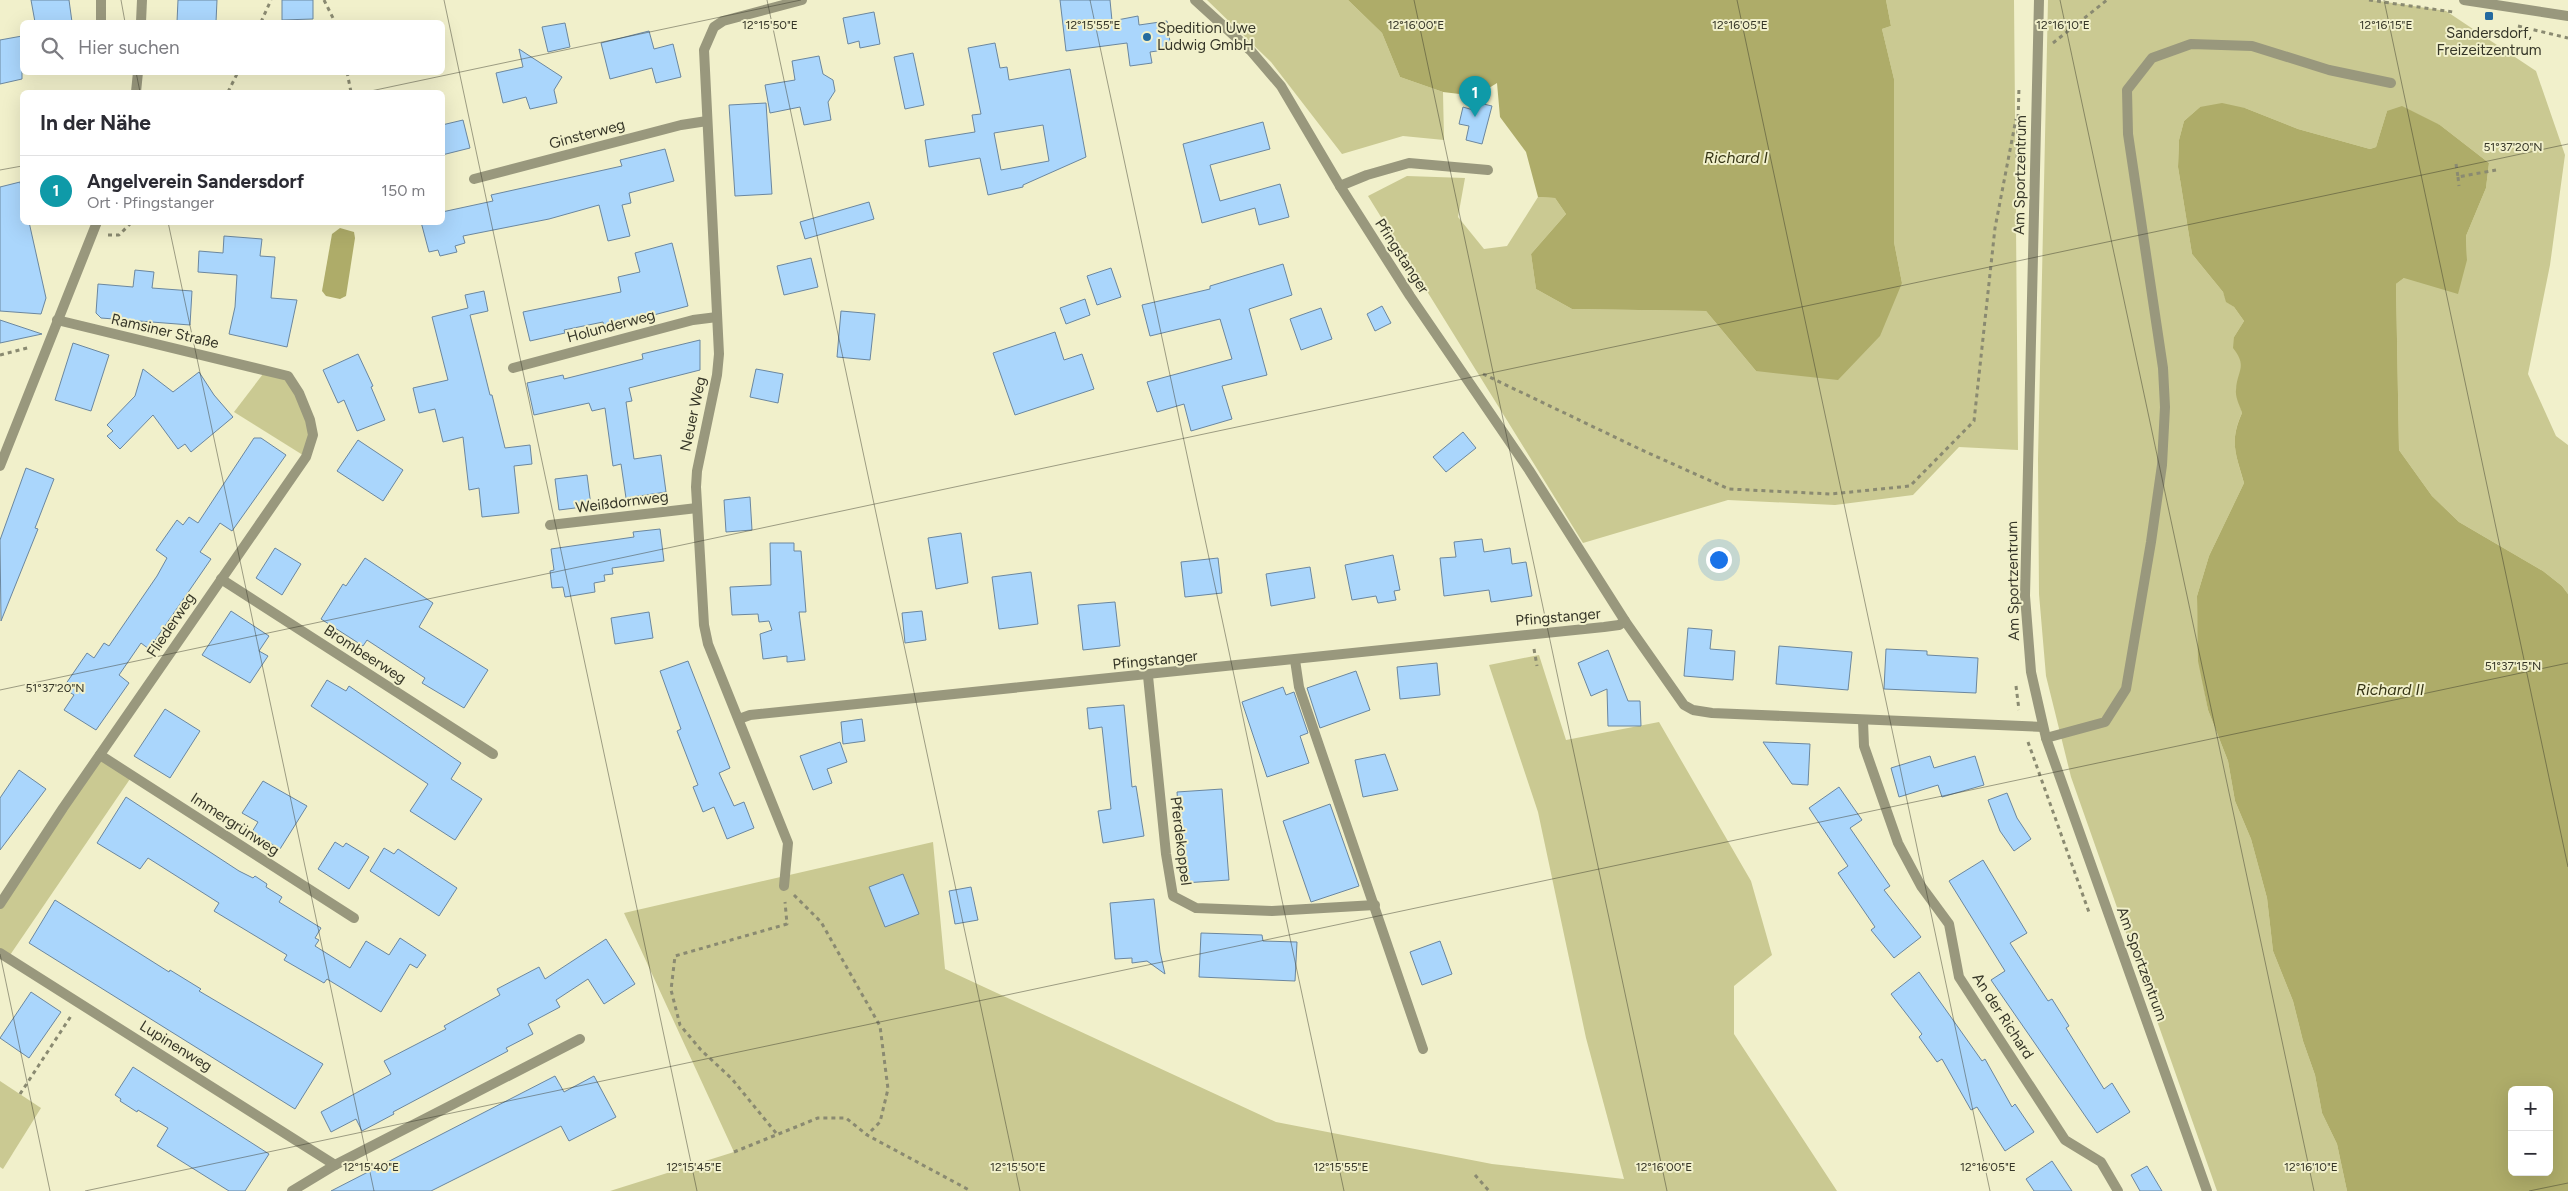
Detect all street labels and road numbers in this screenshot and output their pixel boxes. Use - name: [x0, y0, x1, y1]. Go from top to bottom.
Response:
- street label: Ginsterweg: [547, 115, 627, 153]
- street label: Am Sportzentrum: [2010, 115, 2030, 235]
- street label: Pfingstanger: [1371, 215, 1433, 297]
- street label: Holunderweg: [565, 306, 657, 346]
- street label: Ramsiner Straße: [109, 310, 221, 352]
- street label: Neuer Weg: [676, 375, 710, 453]
- street label: Weißdornweg: [575, 487, 669, 517]
- street label: Am Sportzentrum: [2003, 521, 2023, 641]
- street label: Fliederweg: [143, 589, 199, 661]
- street label: Pfingstanger: [1515, 604, 1601, 630]
- street label: Brombeerweg: [320, 621, 410, 687]
- street label: Pfingstanger: [1111, 647, 1199, 673]
- street label: Immergrünweg: [187, 789, 283, 859]
- street label: Pferdekoppel: [1167, 796, 1195, 886]
- street label: Am Sportzentrum: [2113, 905, 2171, 1023]
- street label: An der Richard: [1969, 970, 2037, 1062]
- street label: Lupinenweg: [136, 1017, 216, 1075]

